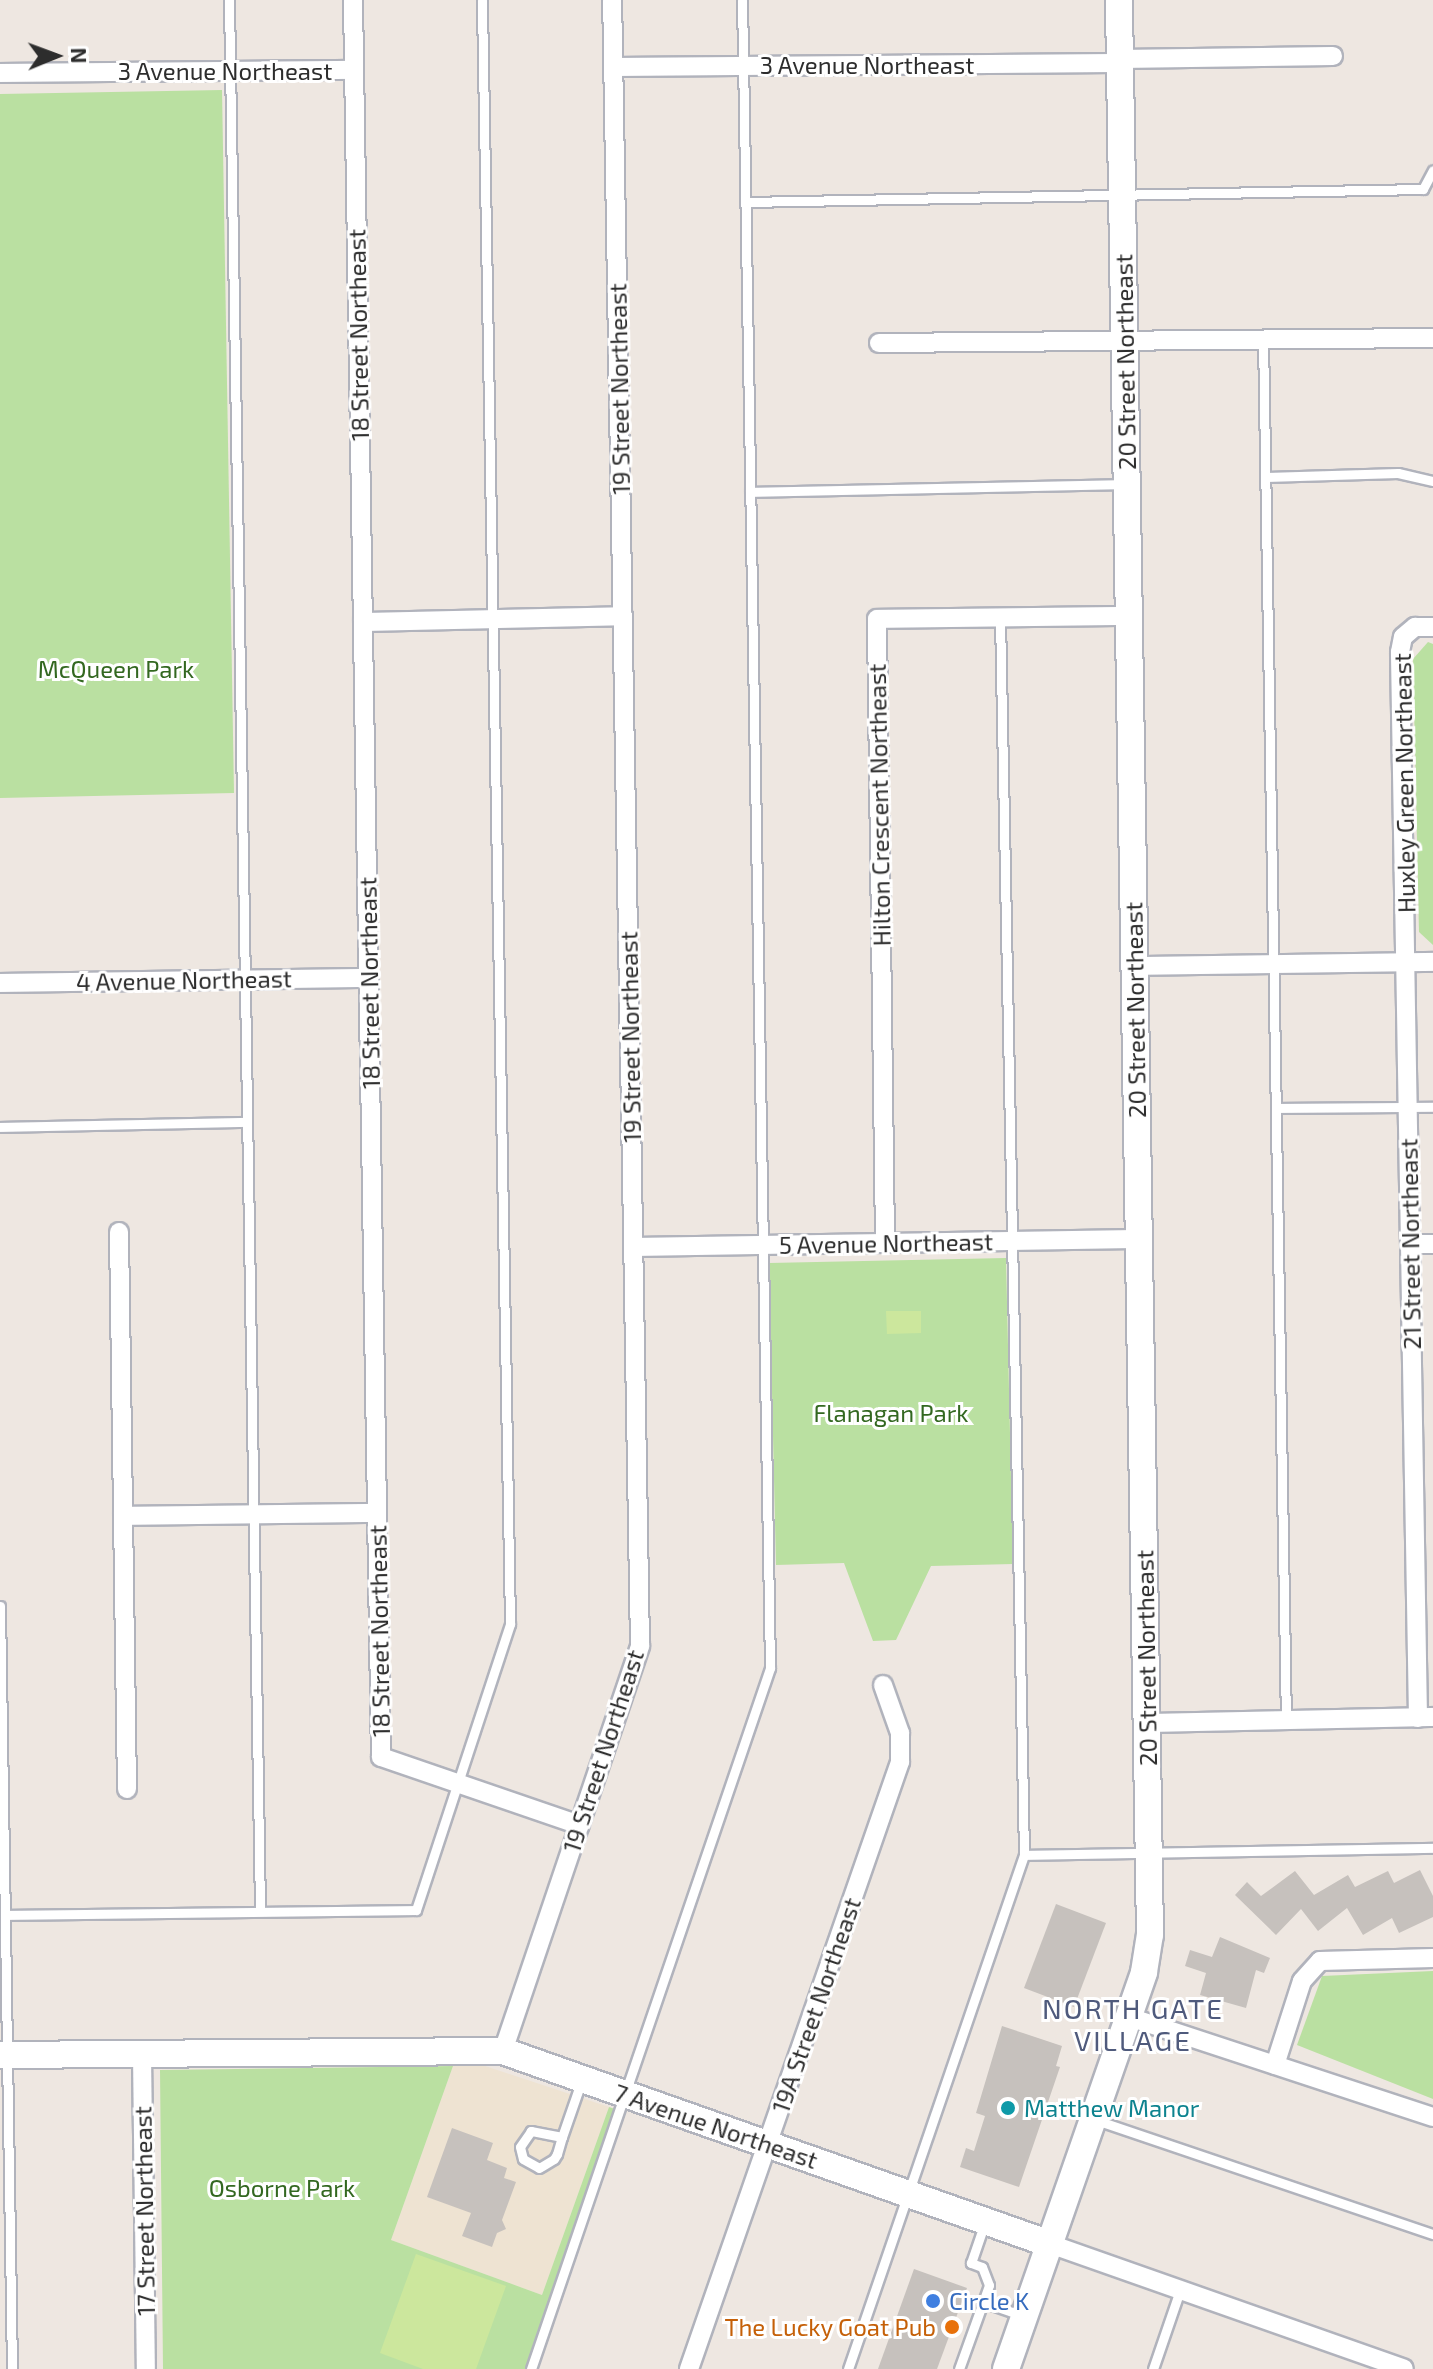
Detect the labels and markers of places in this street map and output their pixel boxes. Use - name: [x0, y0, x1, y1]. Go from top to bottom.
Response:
- place label: Matthew Manor: [1024, 2094, 1200, 2122]
- marker: Matthew Manor: [999, 2099, 1017, 2117]
- place label: Circle K: [949, 2287, 1029, 2315]
- marker: Circle K: [924, 2292, 942, 2310]
- place label: The Lucky Goat Pub: [724, 2313, 936, 2341]
- marker: The Lucky Goat Pub: [943, 2318, 961, 2336]

